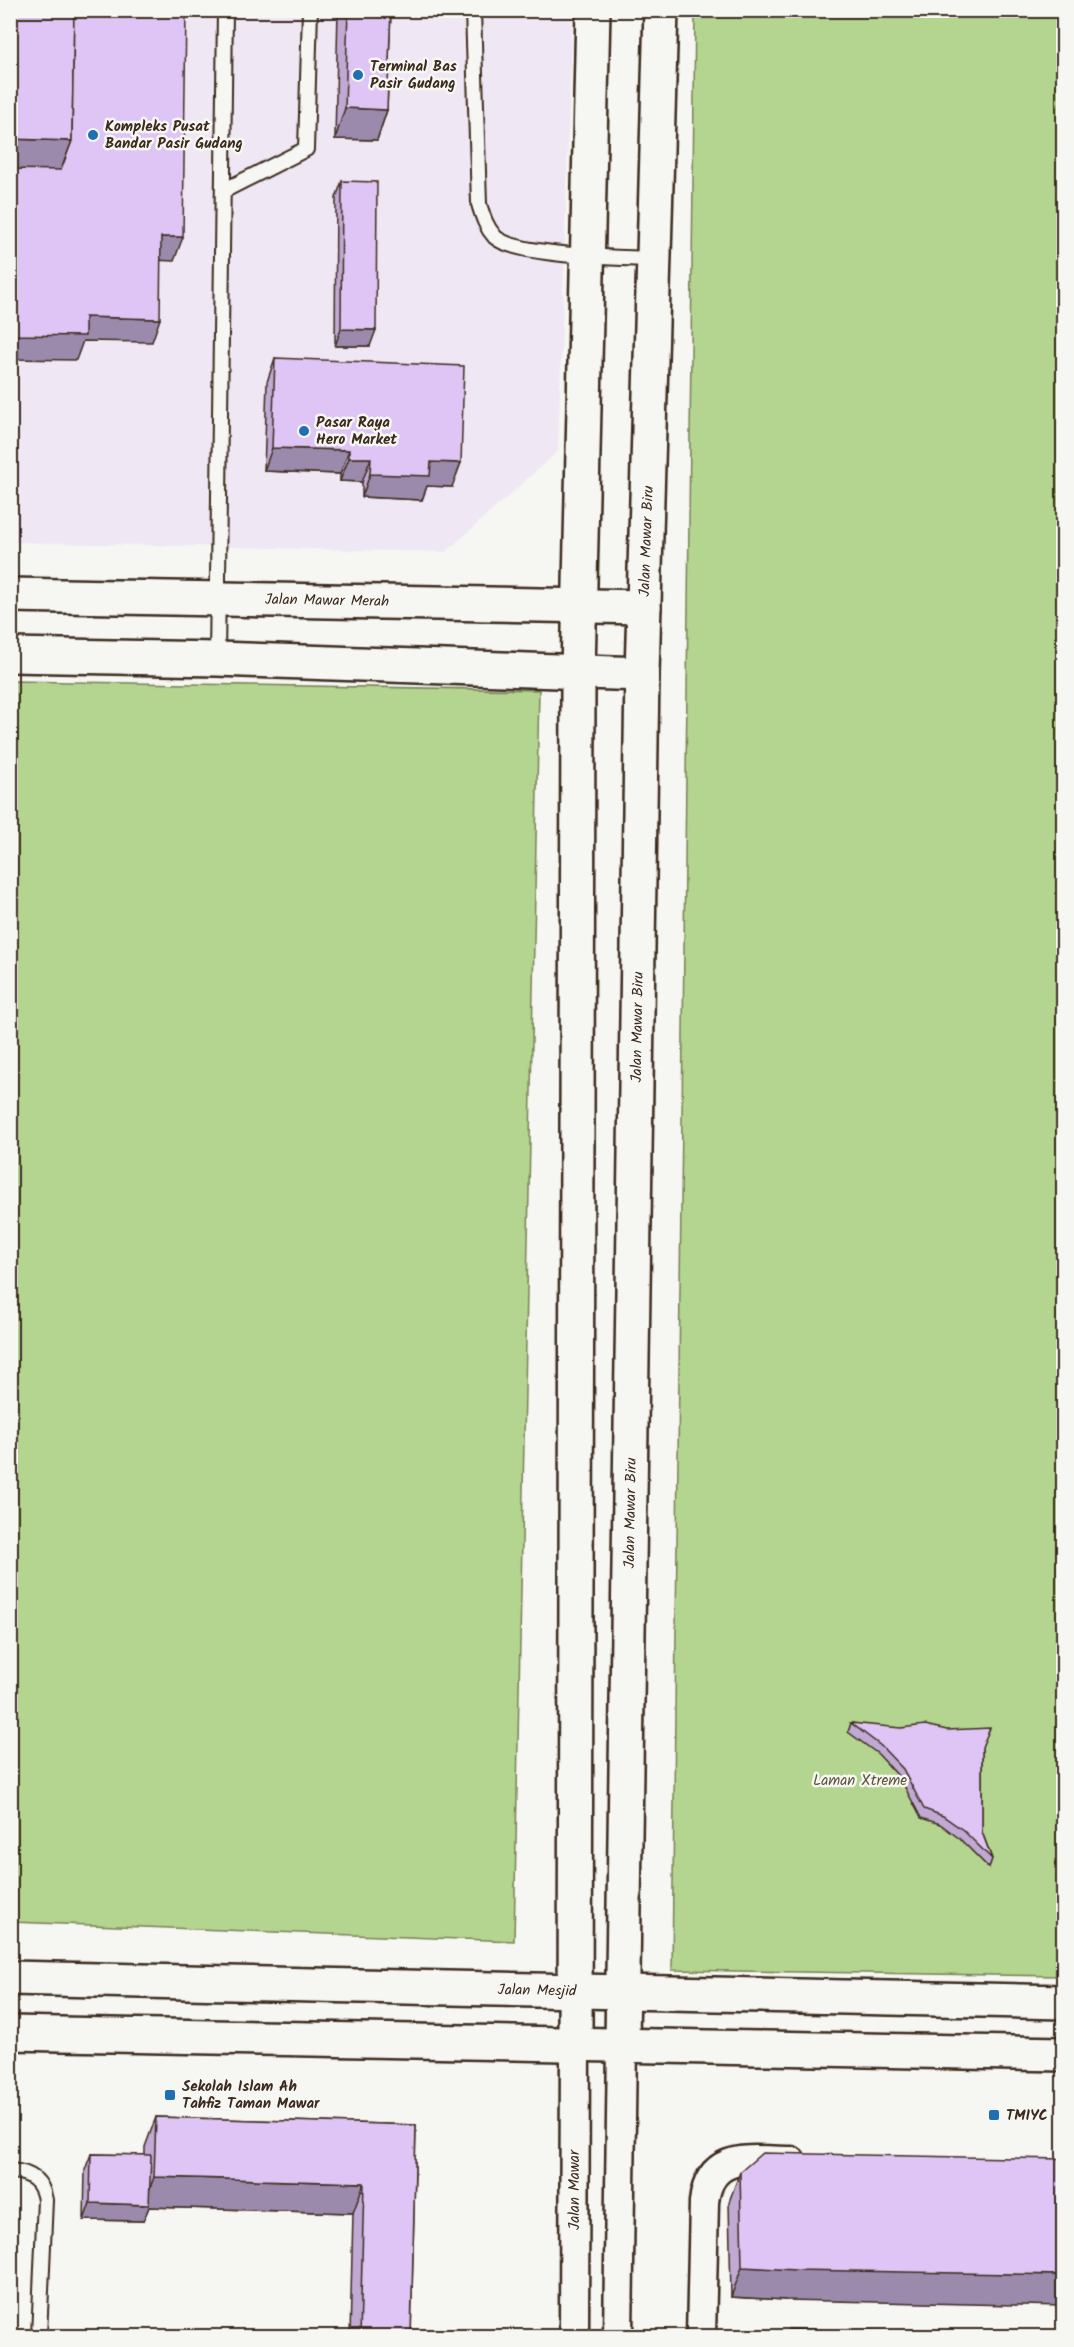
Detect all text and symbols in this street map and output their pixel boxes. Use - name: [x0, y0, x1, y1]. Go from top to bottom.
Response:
- place label: Terminal Bas Pasir Gudang: [370, 55, 457, 96]
- marker: Terminal Bas Pasir Gudang: [351, 68, 365, 82]
- place label: Kompleks Pusat Bandar Pasir Gudang: [105, 115, 243, 156]
- marker: Kompleks Pusat Bandar Pasir Gudang: [86, 128, 100, 142]
- place label: Pasar Raya Hero Market: [316, 411, 397, 452]
- marker: Pasar Raya Hero Market: [297, 424, 311, 438]
- street label: Jalan Mawar Biru: [633, 485, 661, 597]
- street label: Jalan Mawar Merah: [265, 588, 389, 614]
- street label: Jalan Mawar Biru: [625, 971, 651, 1083]
- street label: Jalan Mawar Biru: [618, 1457, 644, 1569]
- park label: Laman Xtreme: [813, 1769, 907, 1793]
- street label: Jalan Mesjid: [497, 1978, 577, 2004]
- place label: Sekolah Islam Ah Tahfiz Taman Mawar: [182, 2075, 320, 2116]
- marker: Sekolah Islam Ah Tahfiz Taman Mawar: [163, 2088, 177, 2102]
- place label: TMIYC: [1006, 2104, 1048, 2128]
- marker: TMIYC: [987, 2108, 1001, 2122]
- street label: Jalan Mawar: [563, 2149, 587, 2230]

